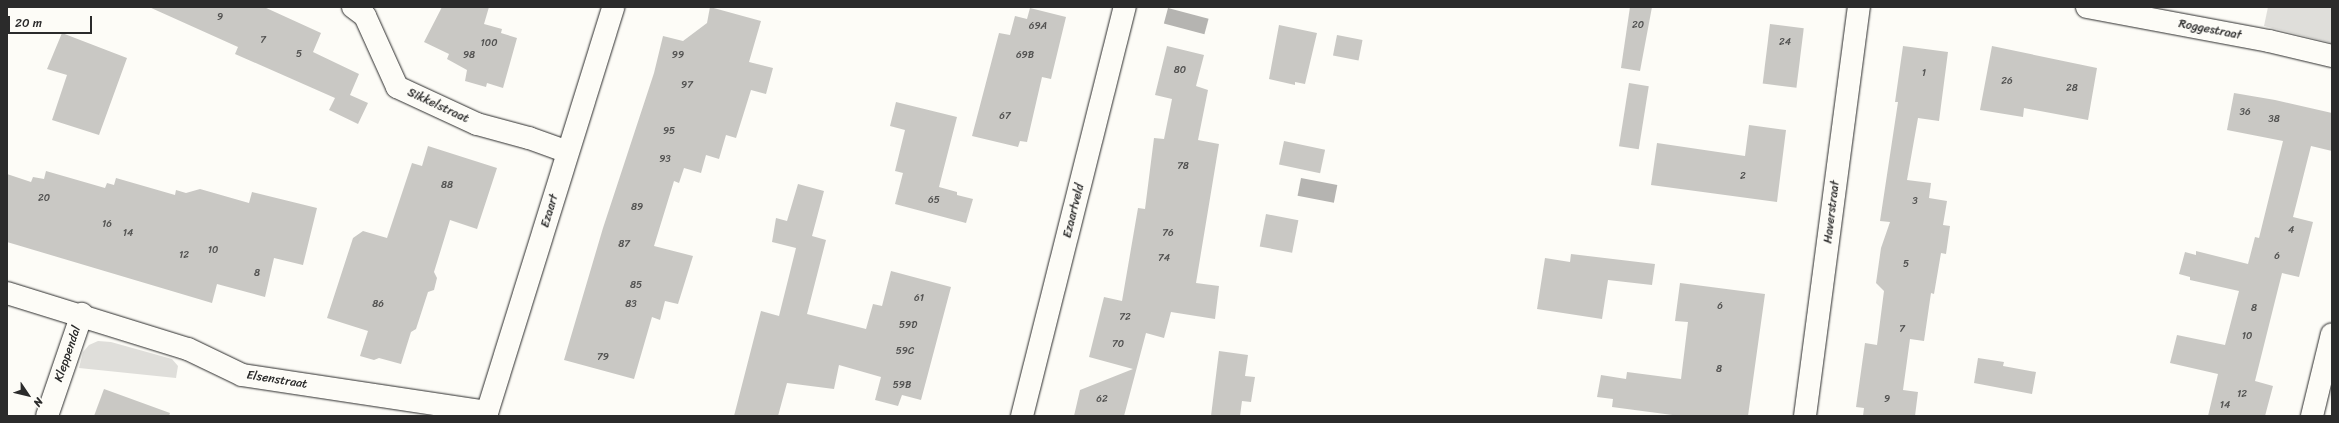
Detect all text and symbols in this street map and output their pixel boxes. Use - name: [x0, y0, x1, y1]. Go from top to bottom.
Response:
- scale bar: [10, 8, 94, 34]
- text: 20 m: [15, 12, 42, 34]
- house number: 9: [217, 12, 223, 24]
- street label: Roggestraat: [2177, 17, 2243, 43]
- house number: 20: [1632, 20, 1644, 32]
- house number: 69A: [1029, 21, 1047, 33]
- house number: 7: [260, 35, 266, 47]
- house number: 24: [1779, 37, 1791, 49]
- house number: 100: [481, 38, 497, 50]
- house number: 5: [296, 49, 302, 61]
- house number: 98: [463, 50, 475, 62]
- house number: 99: [672, 50, 684, 62]
- house number: 69B: [1016, 50, 1034, 62]
- house number: 80: [1174, 65, 1186, 77]
- house number: 1: [1922, 68, 1926, 80]
- house number: 26: [2001, 76, 2013, 88]
- house number: 97: [681, 80, 693, 92]
- house number: 28: [2066, 83, 2078, 95]
- street label: Sikkelstraat: [405, 85, 471, 127]
- house number: 36: [2239, 107, 2251, 119]
- house number: 67: [999, 111, 1011, 123]
- house number: 38: [2268, 114, 2280, 126]
- house number: 95: [663, 126, 675, 138]
- house number: 93: [659, 154, 671, 166]
- house number: 78: [1177, 161, 1189, 173]
- house number: 2: [1740, 171, 1746, 183]
- house number: 88: [441, 180, 453, 192]
- street label: Haverstraat: [1821, 180, 1843, 244]
- street label: Ezaartveld: [1060, 182, 1088, 240]
- house number: 20: [38, 193, 50, 205]
- street label: Ezaart: [538, 193, 562, 229]
- house number: 65: [928, 195, 940, 207]
- house number: 3: [1912, 196, 1918, 208]
- house number: 89: [631, 202, 643, 214]
- house number: 16: [102, 219, 112, 231]
- house number: 4: [2288, 225, 2294, 237]
- house number: 14: [123, 228, 133, 240]
- house number: 76: [1162, 228, 1174, 240]
- house number: 87: [618, 239, 630, 251]
- house number: 10: [208, 245, 218, 257]
- house number: 12: [179, 250, 189, 262]
- house number: 6: [2274, 251, 2280, 263]
- house number: 74: [1158, 253, 1170, 265]
- house number: 5: [1903, 259, 1909, 271]
- house number: 8: [254, 268, 260, 280]
- house number: 85: [630, 280, 642, 292]
- house number: 61: [914, 293, 924, 305]
- house number: 86: [372, 299, 384, 311]
- house number: 83: [625, 299, 637, 311]
- house number: 6: [1717, 301, 1723, 313]
- house number: 8: [2251, 303, 2257, 315]
- house number: 72: [1119, 312, 1131, 324]
- house number: 59D: [899, 320, 917, 332]
- street label: Kleppendal: [52, 324, 84, 384]
- house number: 7: [1899, 324, 1905, 336]
- house number: 10: [2242, 331, 2252, 343]
- house number: 70: [1112, 339, 1124, 351]
- house number: 59C: [896, 346, 914, 358]
- house number: 79: [597, 352, 609, 364]
- house number: 8: [1716, 364, 1722, 376]
- street label: Elsenstraat: [246, 368, 308, 392]
- north arrow: [8, 375, 48, 415]
- house number: 59B: [893, 380, 911, 392]
- house number: 12: [2237, 389, 2247, 401]
- text: N: [28, 394, 48, 411]
- house number: 62: [1096, 394, 1108, 406]
- house number: 9: [1884, 394, 1890, 406]
- house number: 14: [2220, 400, 2230, 412]

